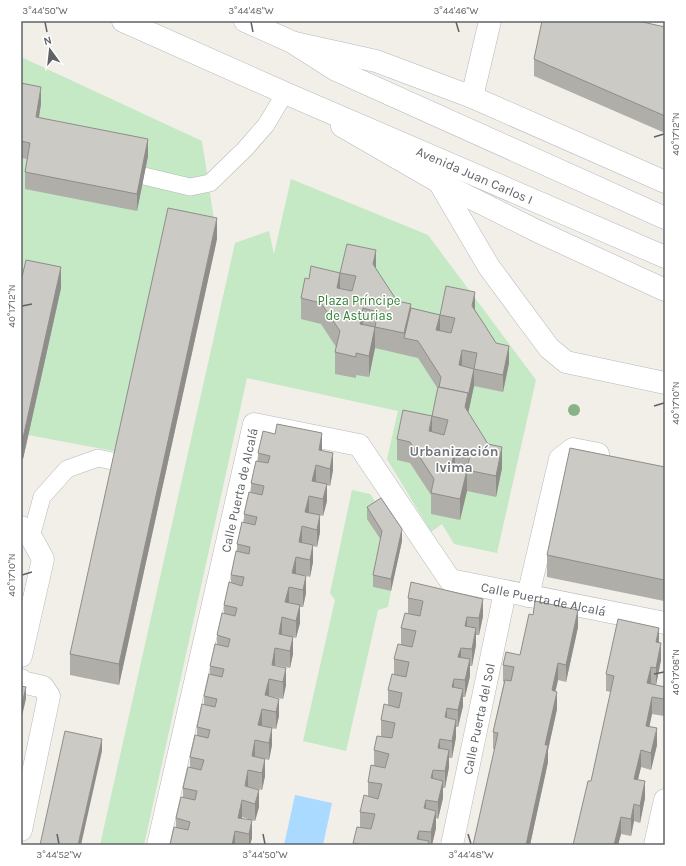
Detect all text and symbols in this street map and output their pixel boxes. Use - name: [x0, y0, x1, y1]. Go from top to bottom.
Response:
- text: 3°44'50"W: [22, 5, 68, 17]
- text: 3°44'48"W: [228, 5, 274, 17]
- text: 3°44'46"W: [433, 5, 479, 17]
- north arrow: [30, 30, 70, 70]
- text: N: [42, 34, 53, 48]
- text: 40°17'12"N: [670, 112, 682, 156]
- street label: Avenida Juan Carlos I: [414, 143, 535, 207]
- text: 40°17'12"N: [6, 284, 18, 328]
- park label: Plaza Príncipe de Asturias: [318, 293, 401, 323]
- text: 40°17'10"N: [670, 381, 682, 425]
- street label: Calle Puerta de Alcalá: [217, 426, 260, 554]
- district label: Urbanización Ivima: [409, 443, 499, 476]
- text: 40°17'10"N: [6, 553, 18, 597]
- street label: Calle Puerta de Alcalá: [480, 579, 607, 619]
- text: 40°17'08"N: [670, 649, 682, 695]
- street label: Calle Puerta del Sol: [459, 662, 497, 776]
- text: 3°44'52"W: [36, 849, 82, 861]
- text: 3°44'50"W: [242, 849, 288, 861]
- text: 3°44'48"W: [448, 849, 494, 861]

